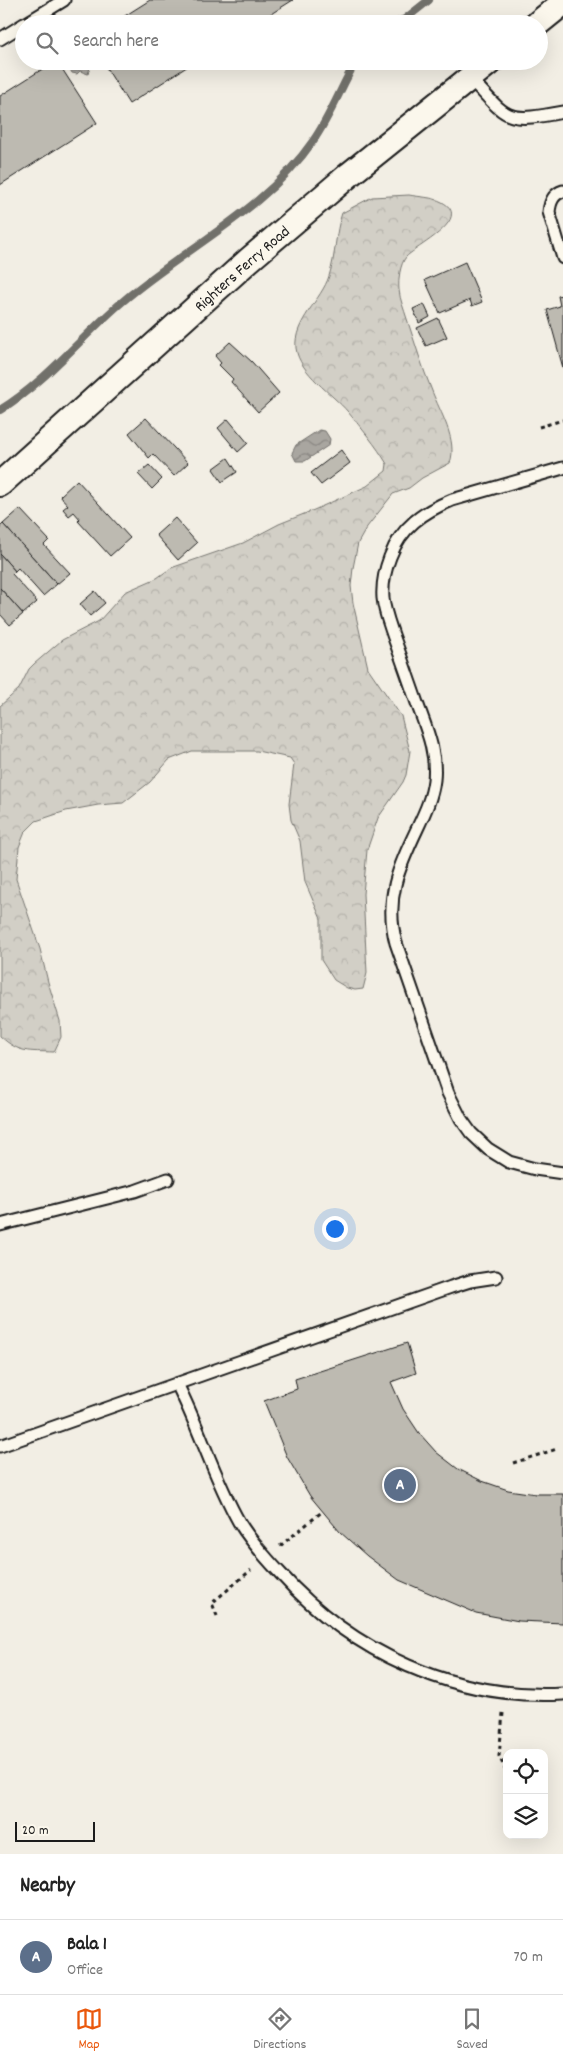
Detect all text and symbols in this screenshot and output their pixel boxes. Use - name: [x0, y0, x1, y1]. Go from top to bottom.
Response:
- search box: [15, 15, 548, 70]
- icon: search: [33, 29, 61, 57]
- text: Search here: [73, 29, 159, 56]
- street label: Righters Ferry Road: [190, 221, 296, 318]
- your location: [322, 1216, 348, 1242]
- pin: A: [384, 1466, 416, 1504]
- map controls: [503, 1749, 548, 1839]
- button: locate: [503, 1749, 548, 1794]
- button: layers: [503, 1794, 548, 1839]
- scale bar: [15, 1819, 95, 1842]
- text: 20 m: [22, 1821, 49, 1841]
- text: Nearby: [20, 1872, 75, 1902]
- text: Bala 1: [67, 1932, 107, 1959]
- text: A: [32, 1946, 40, 1969]
- text: 70 m: [513, 1946, 543, 1969]
- text: Office: [67, 1959, 103, 1982]
- tab: Map: [75, 2005, 103, 2055]
- tab: Directions: [253, 2005, 306, 2055]
- tab: Saved: [457, 2005, 488, 2055]

